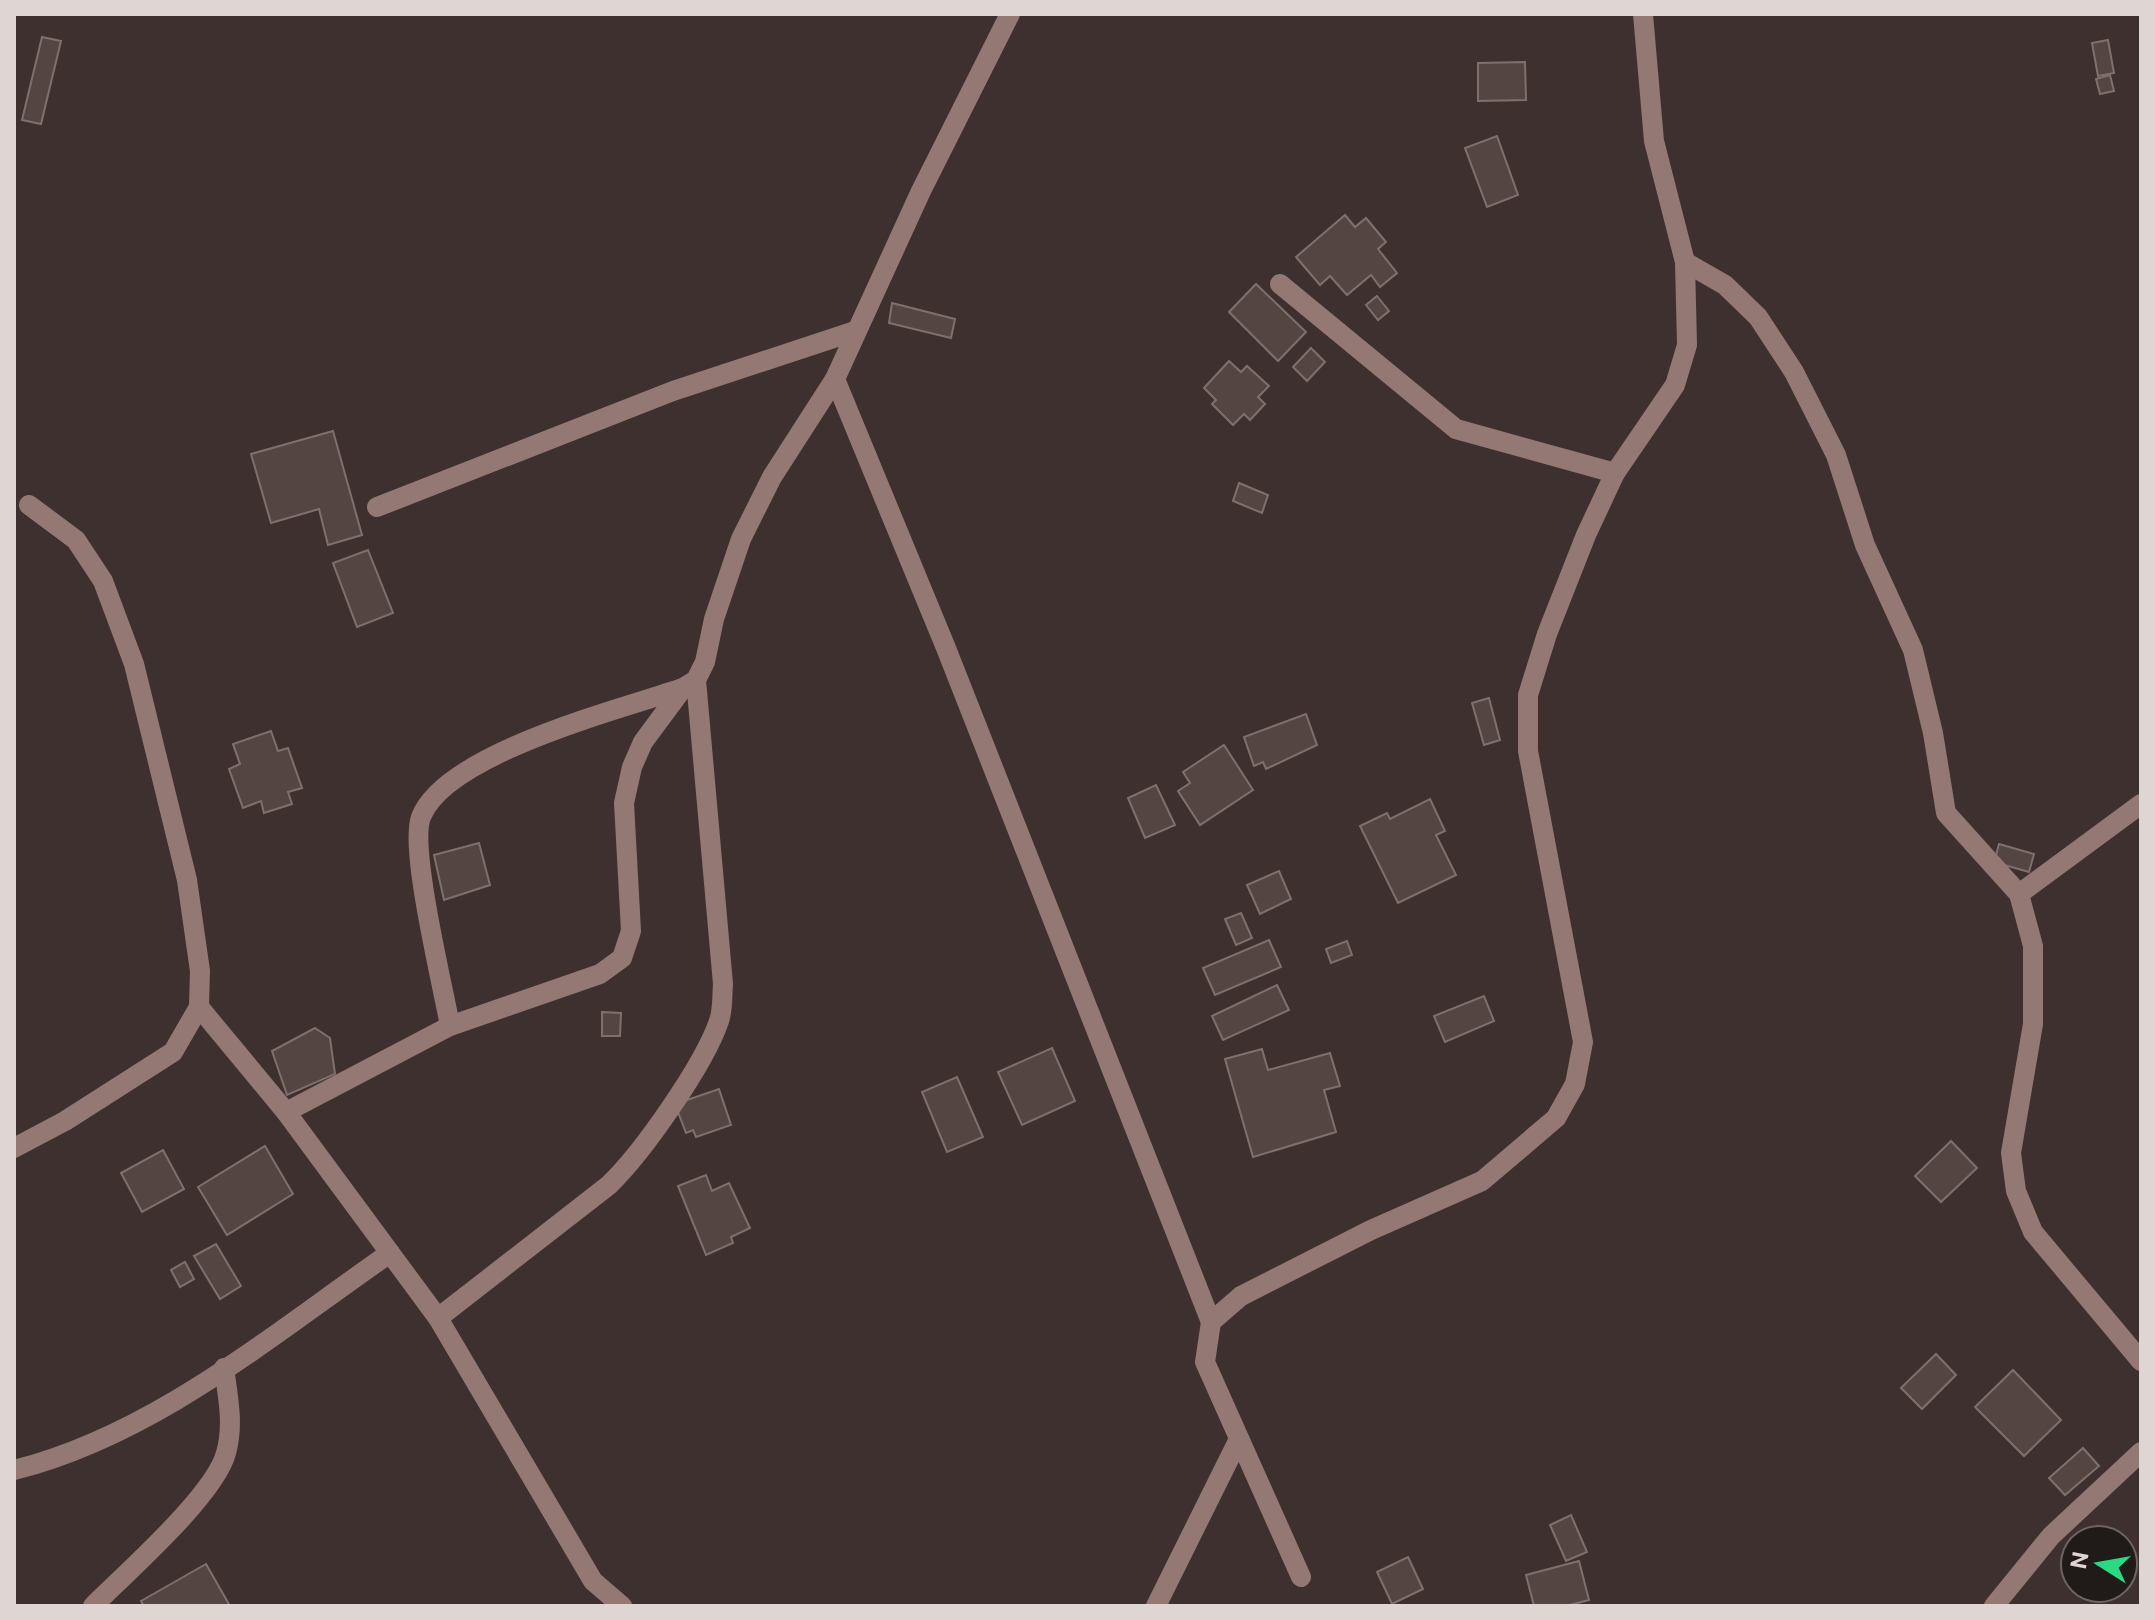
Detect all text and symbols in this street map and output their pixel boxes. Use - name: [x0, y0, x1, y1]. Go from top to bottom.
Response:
- north arrow: [2059, 1524, 2139, 1604]
- text: N: [2065, 1549, 2094, 1571]

